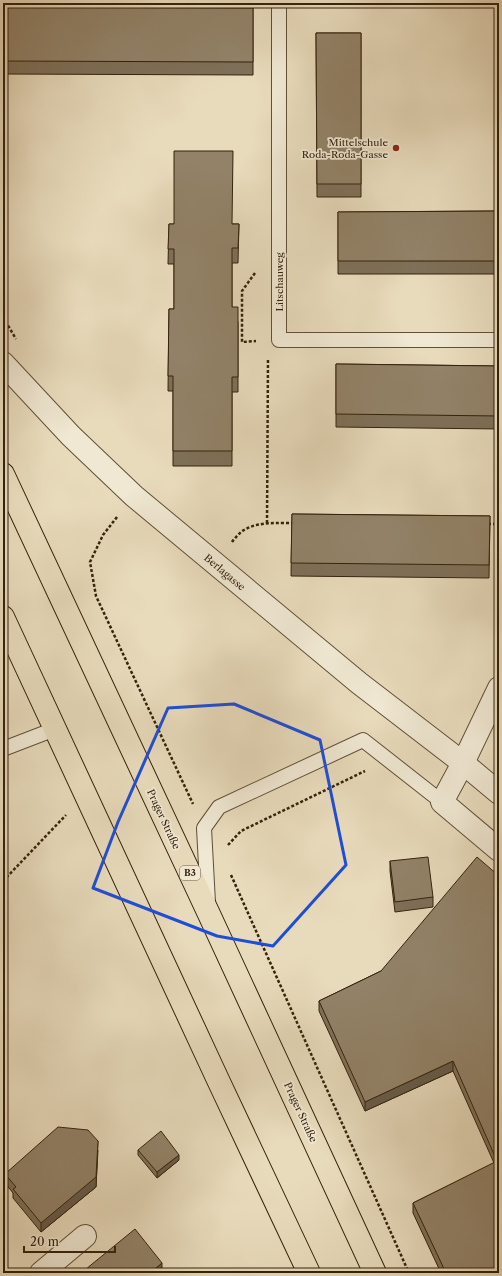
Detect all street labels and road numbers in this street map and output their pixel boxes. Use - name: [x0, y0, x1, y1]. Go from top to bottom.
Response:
- street label: Litschauweg: [273, 252, 286, 312]
- street label: Berlagasse: [201, 551, 248, 594]
- street label: Prager Straße: [144, 787, 183, 852]
- road number: B3: [180, 866, 200, 880]
- street label: Prager Straße: [281, 1080, 320, 1145]

